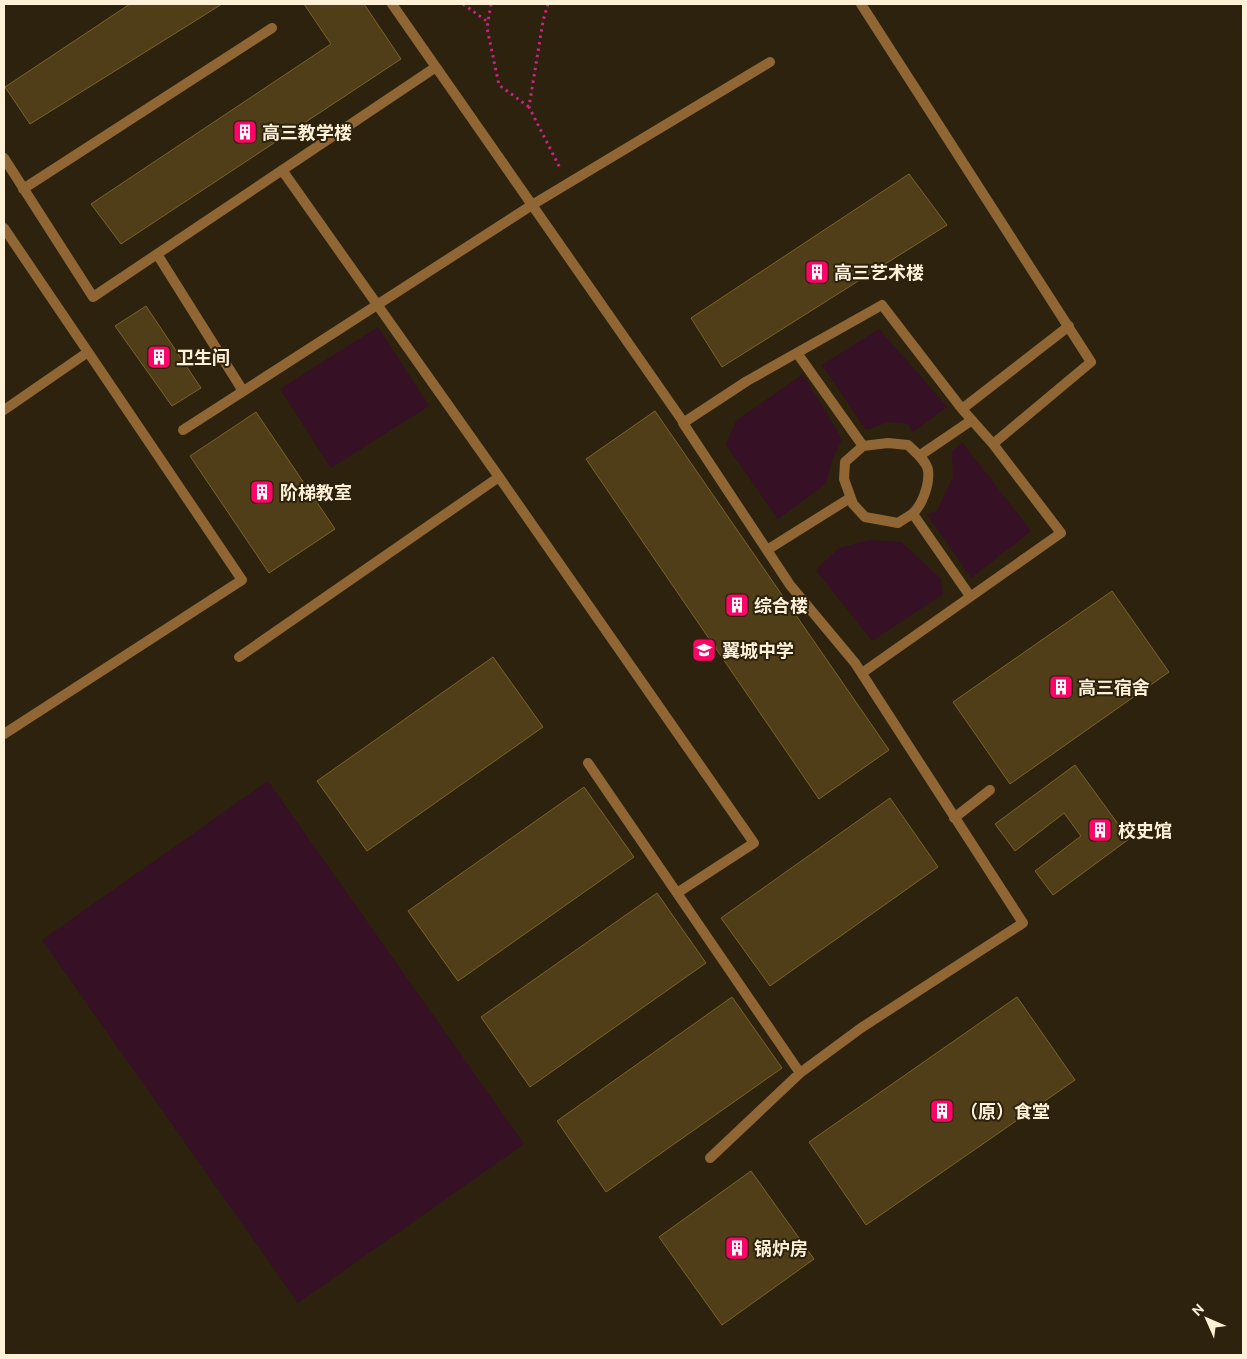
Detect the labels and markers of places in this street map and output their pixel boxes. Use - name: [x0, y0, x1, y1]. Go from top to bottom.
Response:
- building icon: 高三教学楼: [232, 119, 258, 145]
- place label: 高三教学楼: [262, 122, 352, 142]
- building icon: 高三艺术楼: [804, 259, 830, 285]
- place label: 高三艺术楼: [834, 262, 924, 282]
- building icon: 卫生间: [146, 344, 172, 370]
- place label: 卫生间: [176, 347, 230, 367]
- building icon: 阶梯教室: [249, 479, 275, 505]
- place label: 阶梯教室: [280, 482, 352, 502]
- building icon: 综合楼: [724, 592, 750, 618]
- place label: 综合楼: [754, 595, 808, 615]
- school or university icon: 翼城中学: [691, 637, 717, 663]
- place label: 翼城中学: [722, 640, 794, 660]
- building icon: 高三宿舍: [1048, 674, 1074, 700]
- place label: 高三宿舍: [1078, 677, 1150, 697]
- building icon: 校史馆: [1087, 817, 1113, 843]
- place label: 校史馆: [1118, 820, 1172, 840]
- building icon: （原）食堂: [929, 1098, 955, 1124]
- place label: （原）食堂: [960, 1101, 1050, 1121]
- building icon: 锅炉房: [724, 1235, 750, 1261]
- place label: 锅炉房: [754, 1238, 808, 1258]

